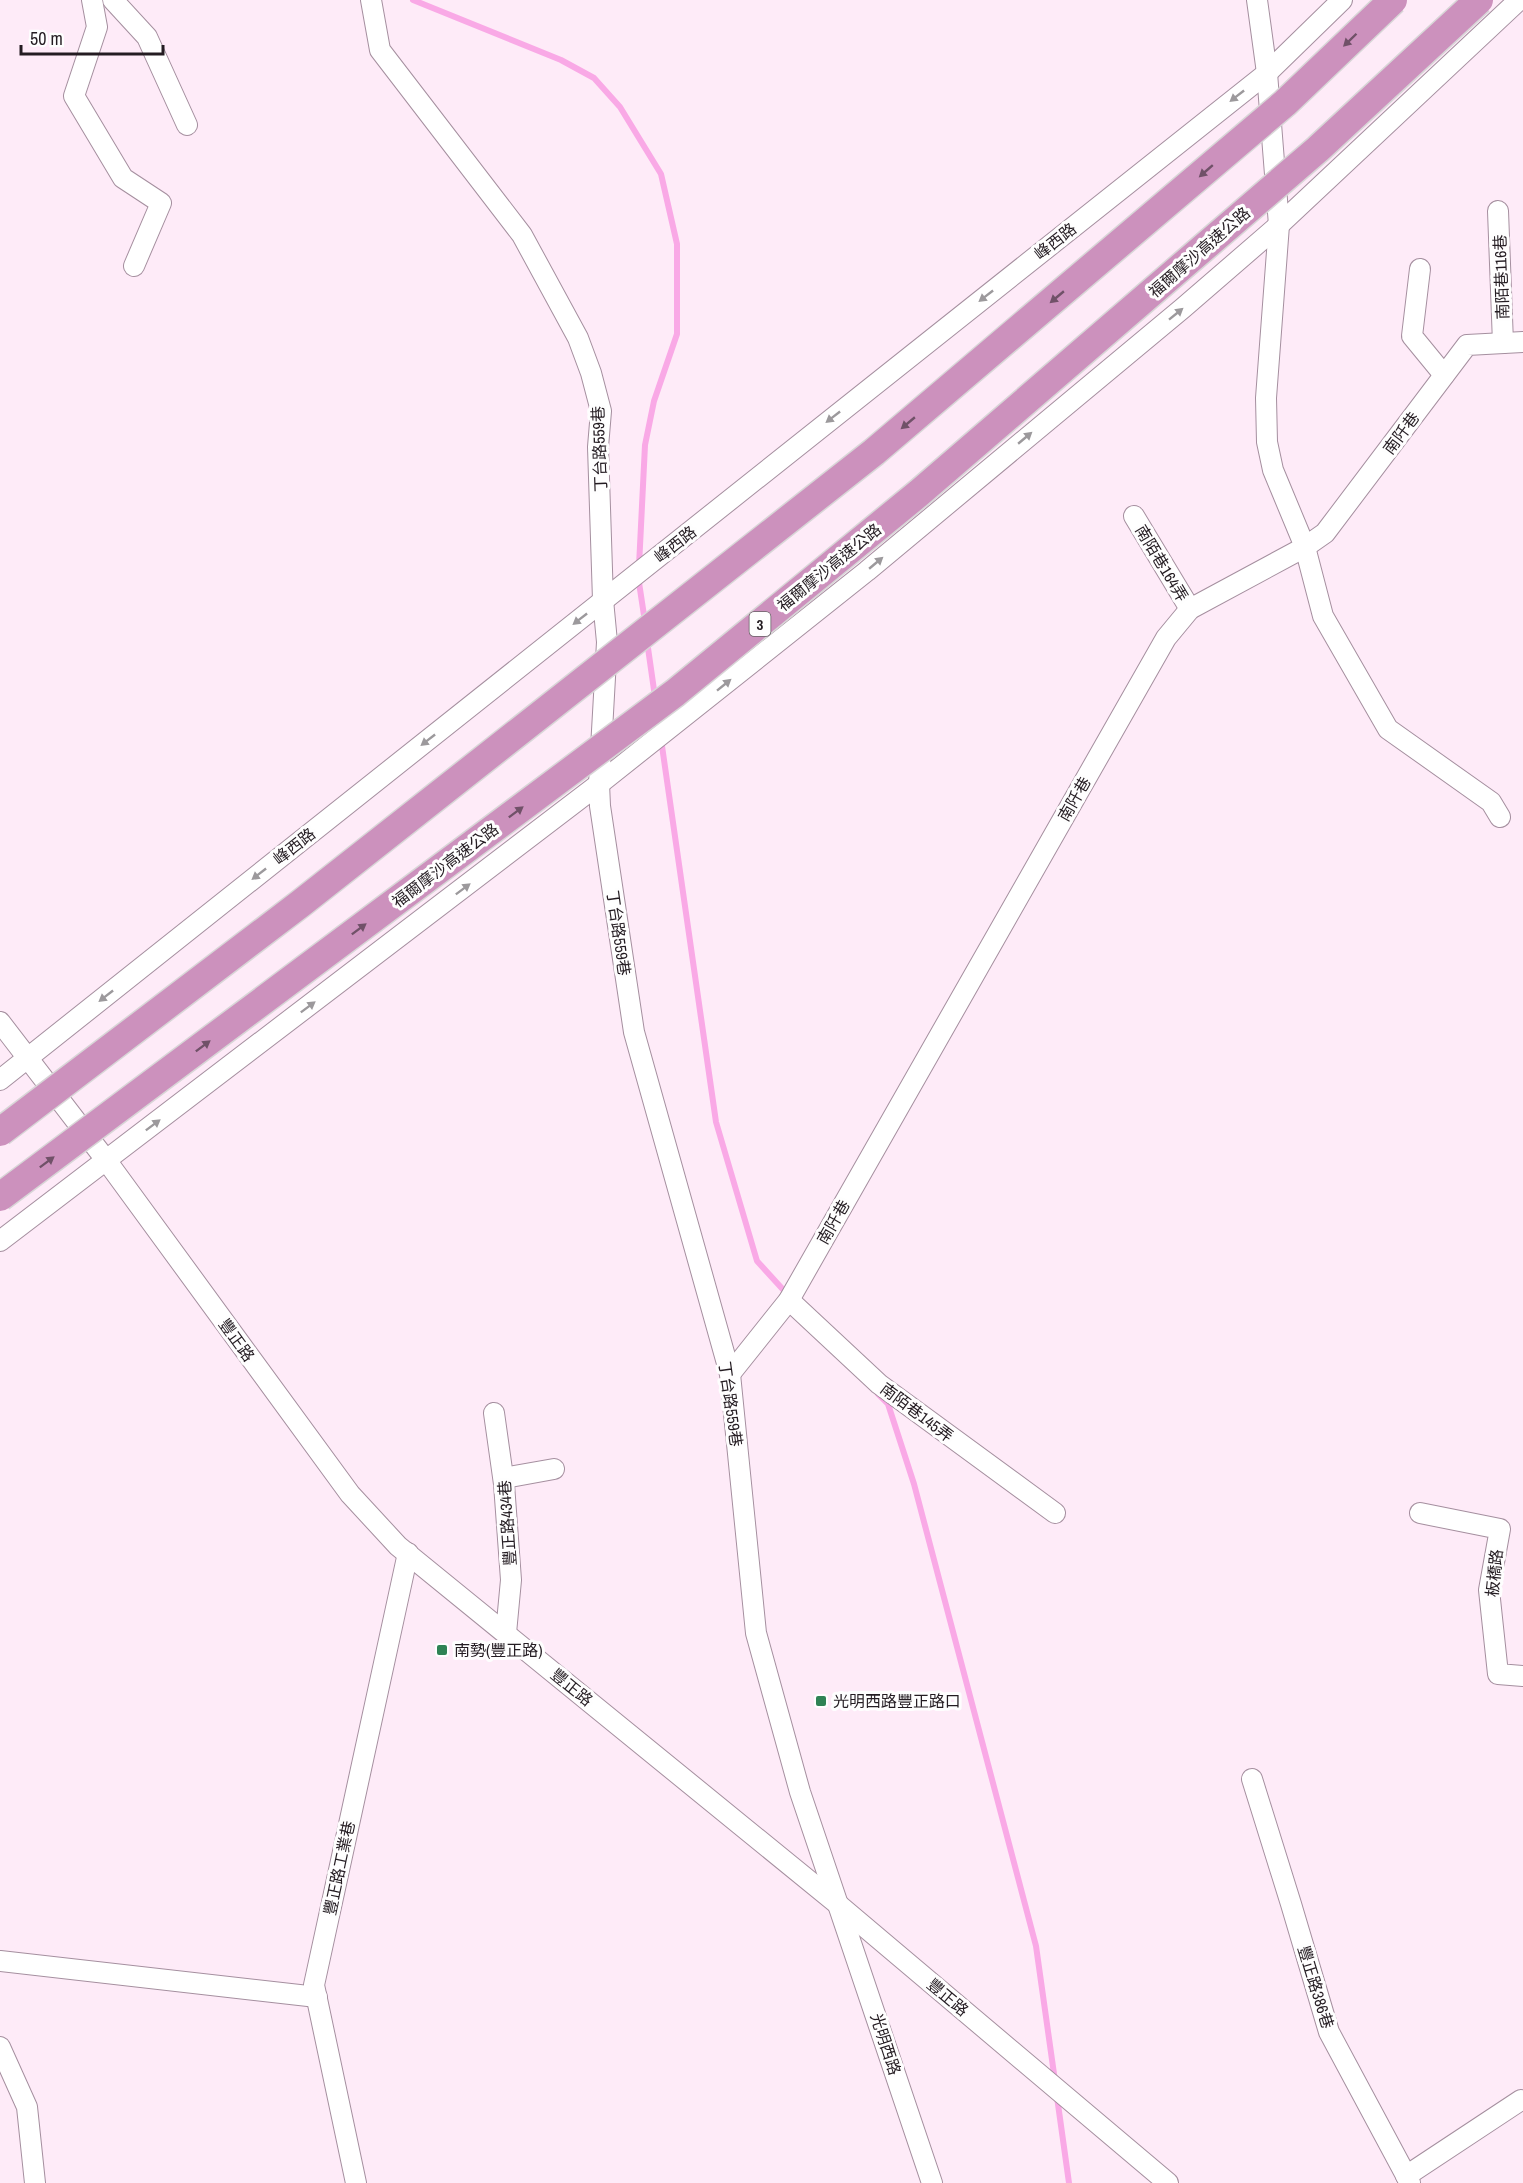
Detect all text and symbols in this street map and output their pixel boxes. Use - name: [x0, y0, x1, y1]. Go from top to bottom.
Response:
- scale bar: [21, 18, 164, 56]
- text: 50 m: [30, 26, 63, 51]
- one-way arrow: [1344, 33, 1358, 47]
- one-way arrow: [1230, 90, 1245, 102]
- one-way arrow: [1199, 164, 1214, 177]
- street label: 福爾摩沙高速公路: [1143, 202, 1255, 302]
- street label: 峰西路: [1029, 218, 1081, 264]
- street label: 南陌巷116巷: [1489, 234, 1513, 320]
- one-way arrow: [978, 290, 994, 303]
- one-way arrow: [1050, 290, 1065, 303]
- one-way arrow: [1168, 308, 1184, 321]
- street label: 丁台路559巷: [587, 406, 611, 492]
- street label: 南阡巷: [1378, 407, 1424, 459]
- one-way arrow: [826, 411, 841, 423]
- one-way arrow: [901, 416, 916, 429]
- one-way arrow: [1017, 432, 1032, 445]
- street label: 福爾摩沙高速公路: [772, 518, 886, 616]
- street label: 峰西路: [649, 521, 701, 567]
- street label: 南陌巷164弄: [1130, 521, 1194, 605]
- one-way arrow: [868, 557, 883, 570]
- one-way arrow: [572, 612, 588, 625]
- road number: 3: [750, 612, 771, 636]
- one-way arrow: [716, 679, 731, 692]
- one-way arrow: [420, 733, 435, 745]
- street label: 南阡巷: [1052, 773, 1096, 825]
- one-way arrow: [507, 806, 523, 818]
- street label: 福爾摩沙高速公路: [387, 818, 503, 912]
- street label: 峰西路: [268, 823, 320, 869]
- one-way arrow: [251, 868, 266, 880]
- one-way arrow: [455, 882, 471, 895]
- street label: 丁台路559巷: [602, 889, 636, 977]
- one-way arrow: [351, 923, 367, 935]
- one-way arrow: [98, 989, 114, 1002]
- one-way arrow: [300, 1001, 316, 1013]
- one-way arrow: [195, 1039, 211, 1052]
- one-way arrow: [145, 1119, 161, 1131]
- one-way arrow: [39, 1157, 54, 1169]
- street label: 南阡巷: [811, 1196, 855, 1248]
- street label: 豐正路: [214, 1314, 260, 1366]
- street label: 丁台路559巷: [714, 1360, 748, 1448]
- street label: 南陌巷145弄: [876, 1377, 958, 1447]
- street label: 豐正路434巷: [493, 1479, 521, 1567]
- street label: 板橋路: [1481, 1548, 1507, 1598]
- place label: 南勢(豐正路): [454, 1639, 543, 1661]
- marker: 南勢(豐正路): [435, 1643, 449, 1657]
- street label: 豐正路: [546, 1663, 598, 1711]
- place label: 光明西路豐正路口: [833, 1690, 961, 1712]
- marker: 光明西路豐正路口: [814, 1694, 828, 1708]
- street label: 豐正路工業巷: [318, 1819, 360, 1917]
- street label: 豐正路386巷: [1293, 1943, 1339, 2031]
- street label: 豐正路: [923, 1973, 973, 2021]
- street label: 光明西路: [866, 2010, 906, 2078]

